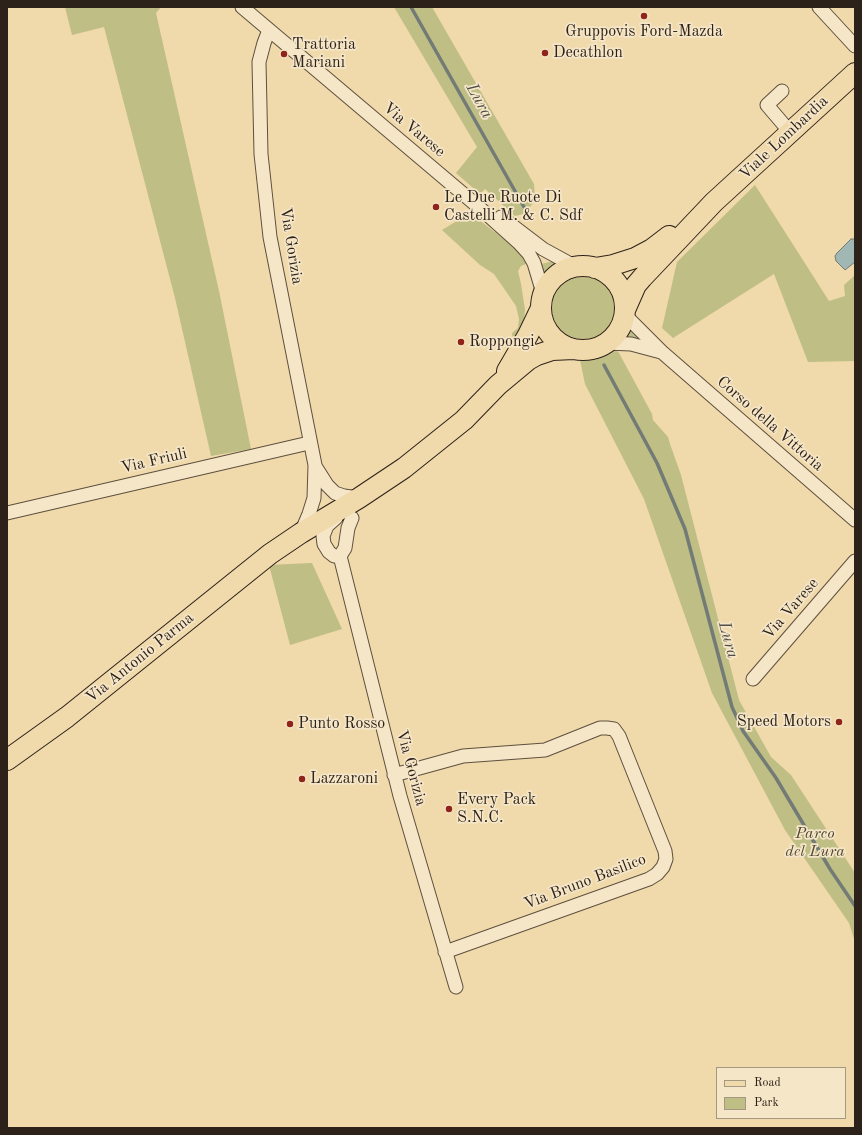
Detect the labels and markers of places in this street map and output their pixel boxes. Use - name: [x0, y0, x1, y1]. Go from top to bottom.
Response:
- marker: Gruppovis Ford-Mazda: [639, 11, 649, 21]
- place label: Gruppovis Ford-Mazda: [565, 22, 723, 42]
- place label: Trattoria Mariani: [292, 35, 356, 73]
- place label: Decathlon: [553, 43, 623, 63]
- marker: Decathlon: [540, 48, 550, 58]
- marker: Trattoria Mariani: [279, 49, 289, 59]
- place label: Le Due Ruote Di Castelli M. & C. Sdf: [444, 188, 583, 226]
- marker: Le Due Ruote Di Castelli M. & C. Sdf: [431, 202, 441, 212]
- place label: Roppongi: [469, 332, 535, 352]
- marker: Roppongi: [456, 337, 466, 347]
- place label: Speed Motors: [737, 712, 831, 732]
- place label: Punto Rosso: [298, 714, 385, 734]
- marker: Speed Motors: [834, 717, 844, 727]
- marker: Punto Rosso: [285, 719, 295, 729]
- place label: Lazzaroni: [310, 769, 378, 789]
- marker: Lazzaroni: [297, 774, 307, 784]
- place label: Every Pack S.N.C.: [457, 790, 536, 828]
- marker: Every Pack S.N.C.: [444, 804, 454, 814]

